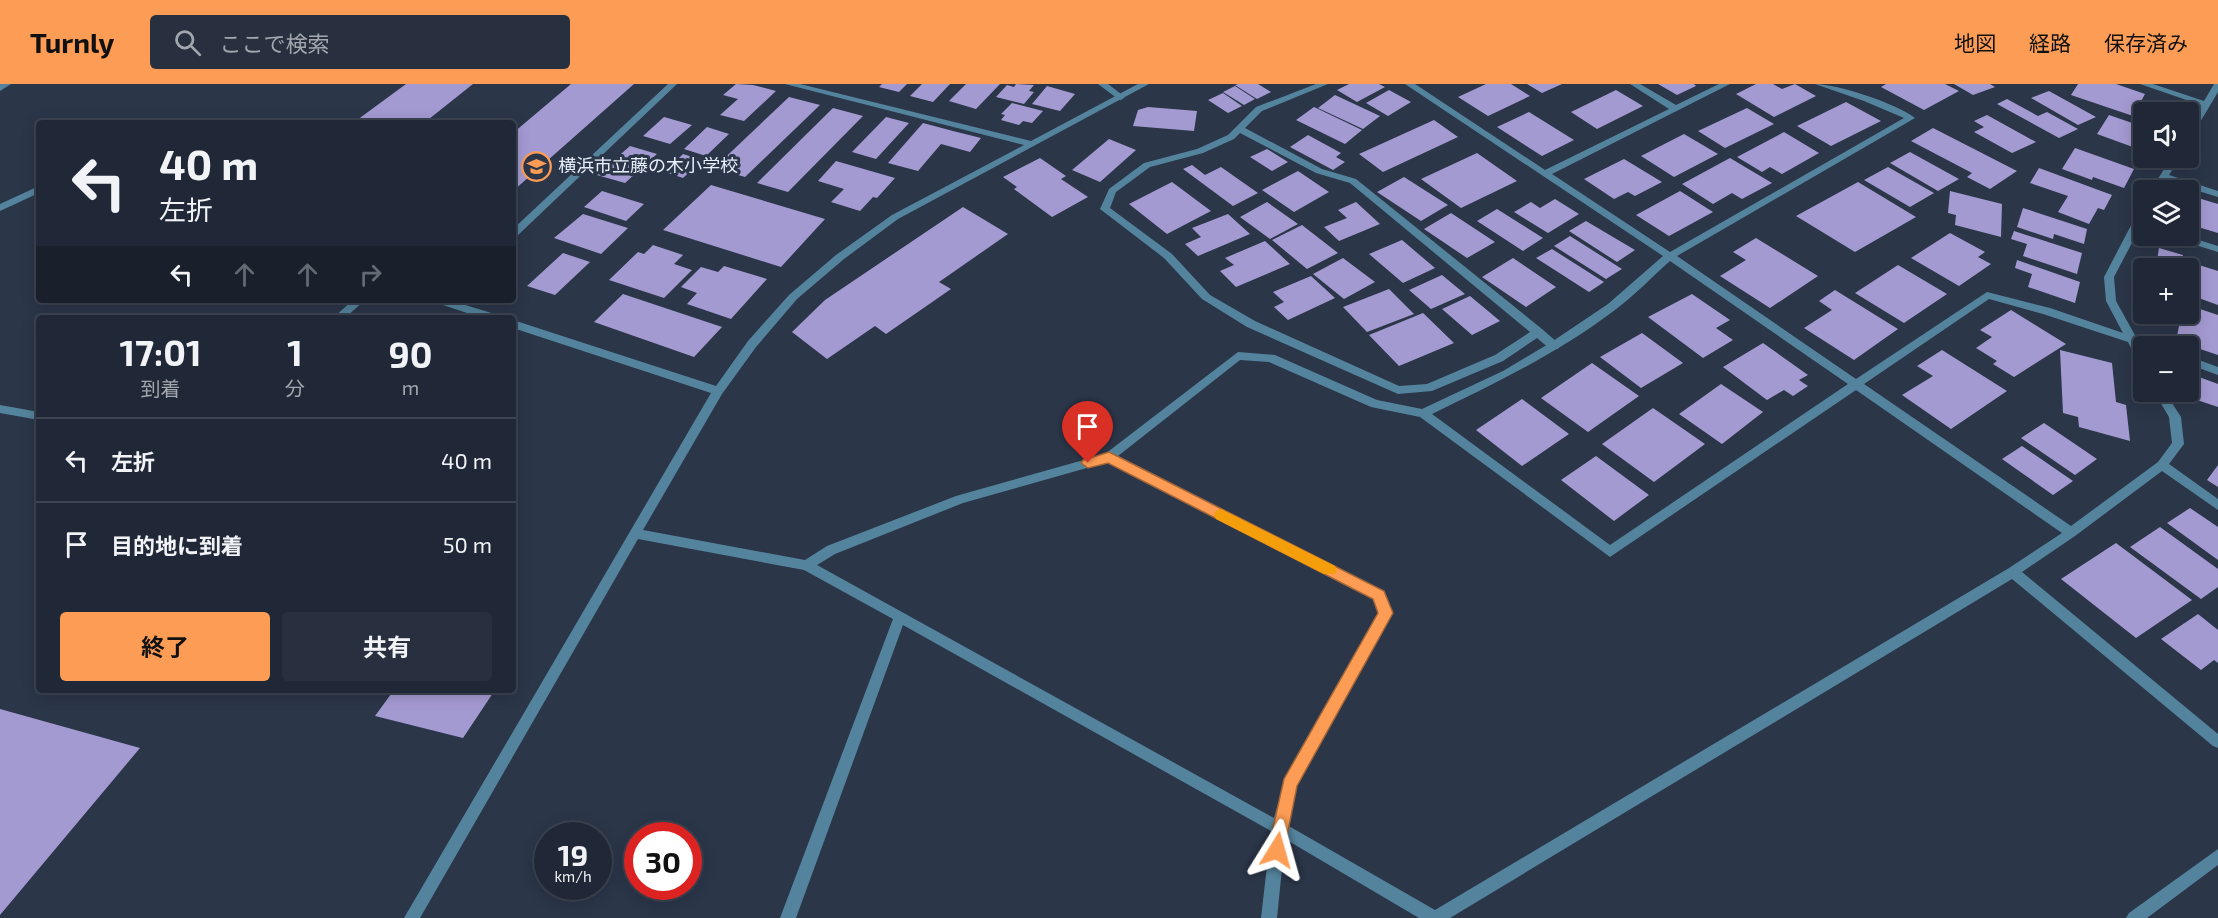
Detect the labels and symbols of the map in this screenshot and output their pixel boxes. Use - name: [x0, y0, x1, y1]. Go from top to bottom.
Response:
- school or university icon: 横浜市立藤の木小学校: [521, 150, 553, 182]
- place label: 横浜市立藤の木小学校: [558, 154, 738, 176]
- pin: [1062, 401, 1113, 463]
- position arrow: [1245, 818, 1309, 882]
- speed limit sign: 30: [624, 822, 702, 900]

